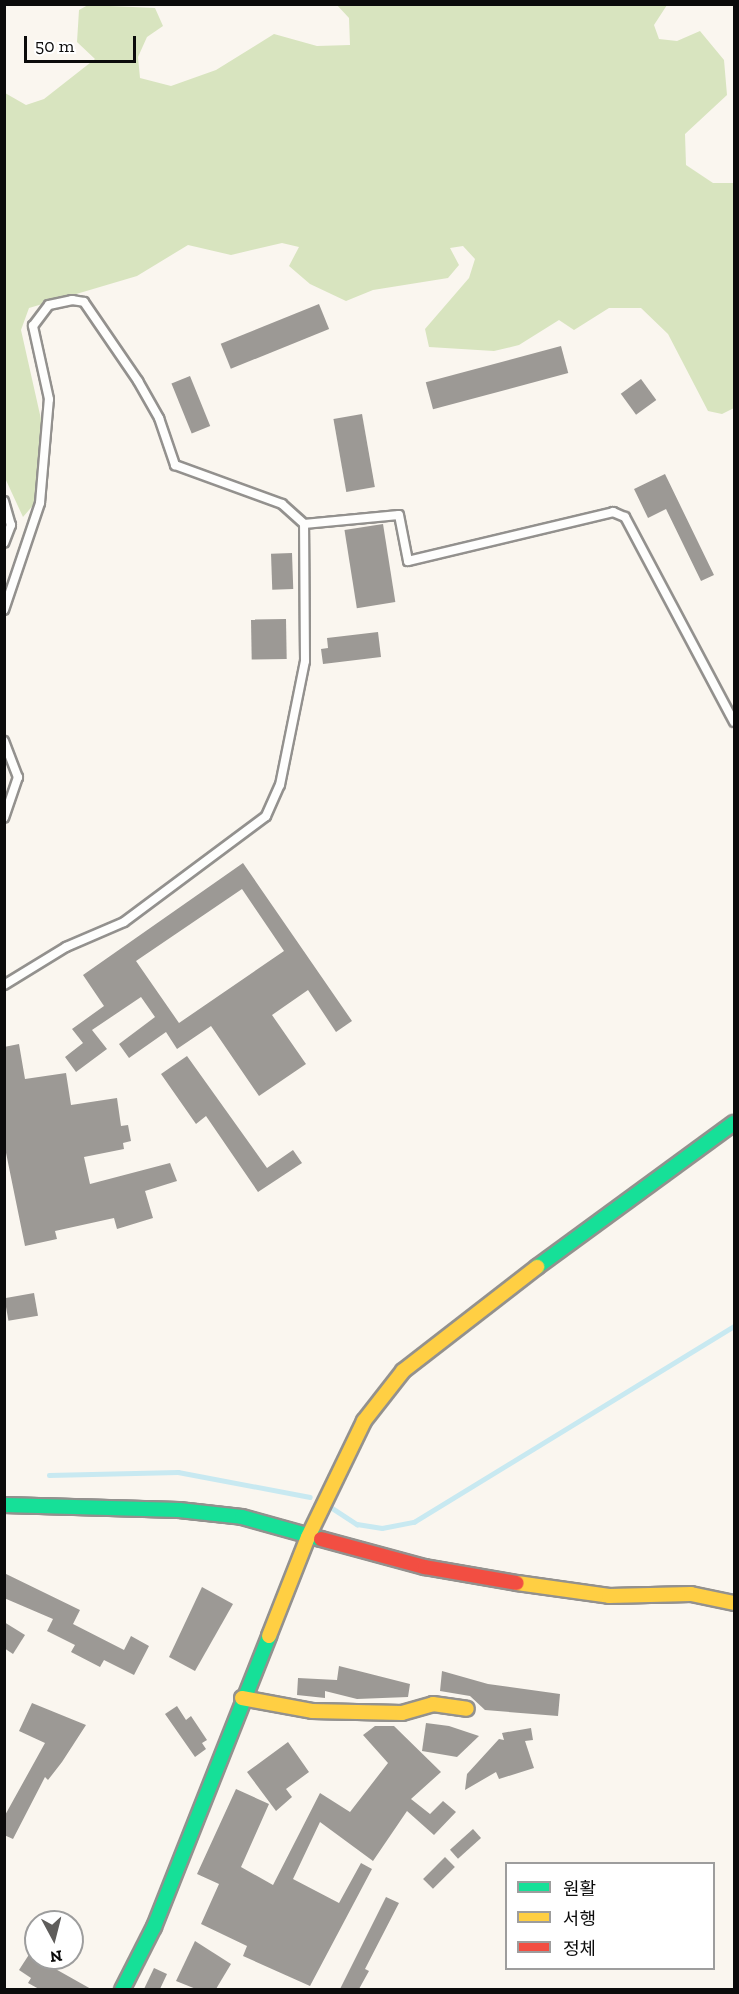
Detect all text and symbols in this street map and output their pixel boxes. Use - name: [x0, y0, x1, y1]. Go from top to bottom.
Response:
- scale bar: [27, 24, 140, 62]
- text: 50 m: [35, 35, 74, 57]
- legend: [505, 1862, 715, 1970]
- text: 원활: [563, 1878, 596, 1900]
- text: 서행: [563, 1908, 596, 1930]
- north arrow: [24, 1910, 84, 1970]
- text: 정체: [563, 1938, 596, 1960]
- text: N: [49, 1946, 63, 1967]

